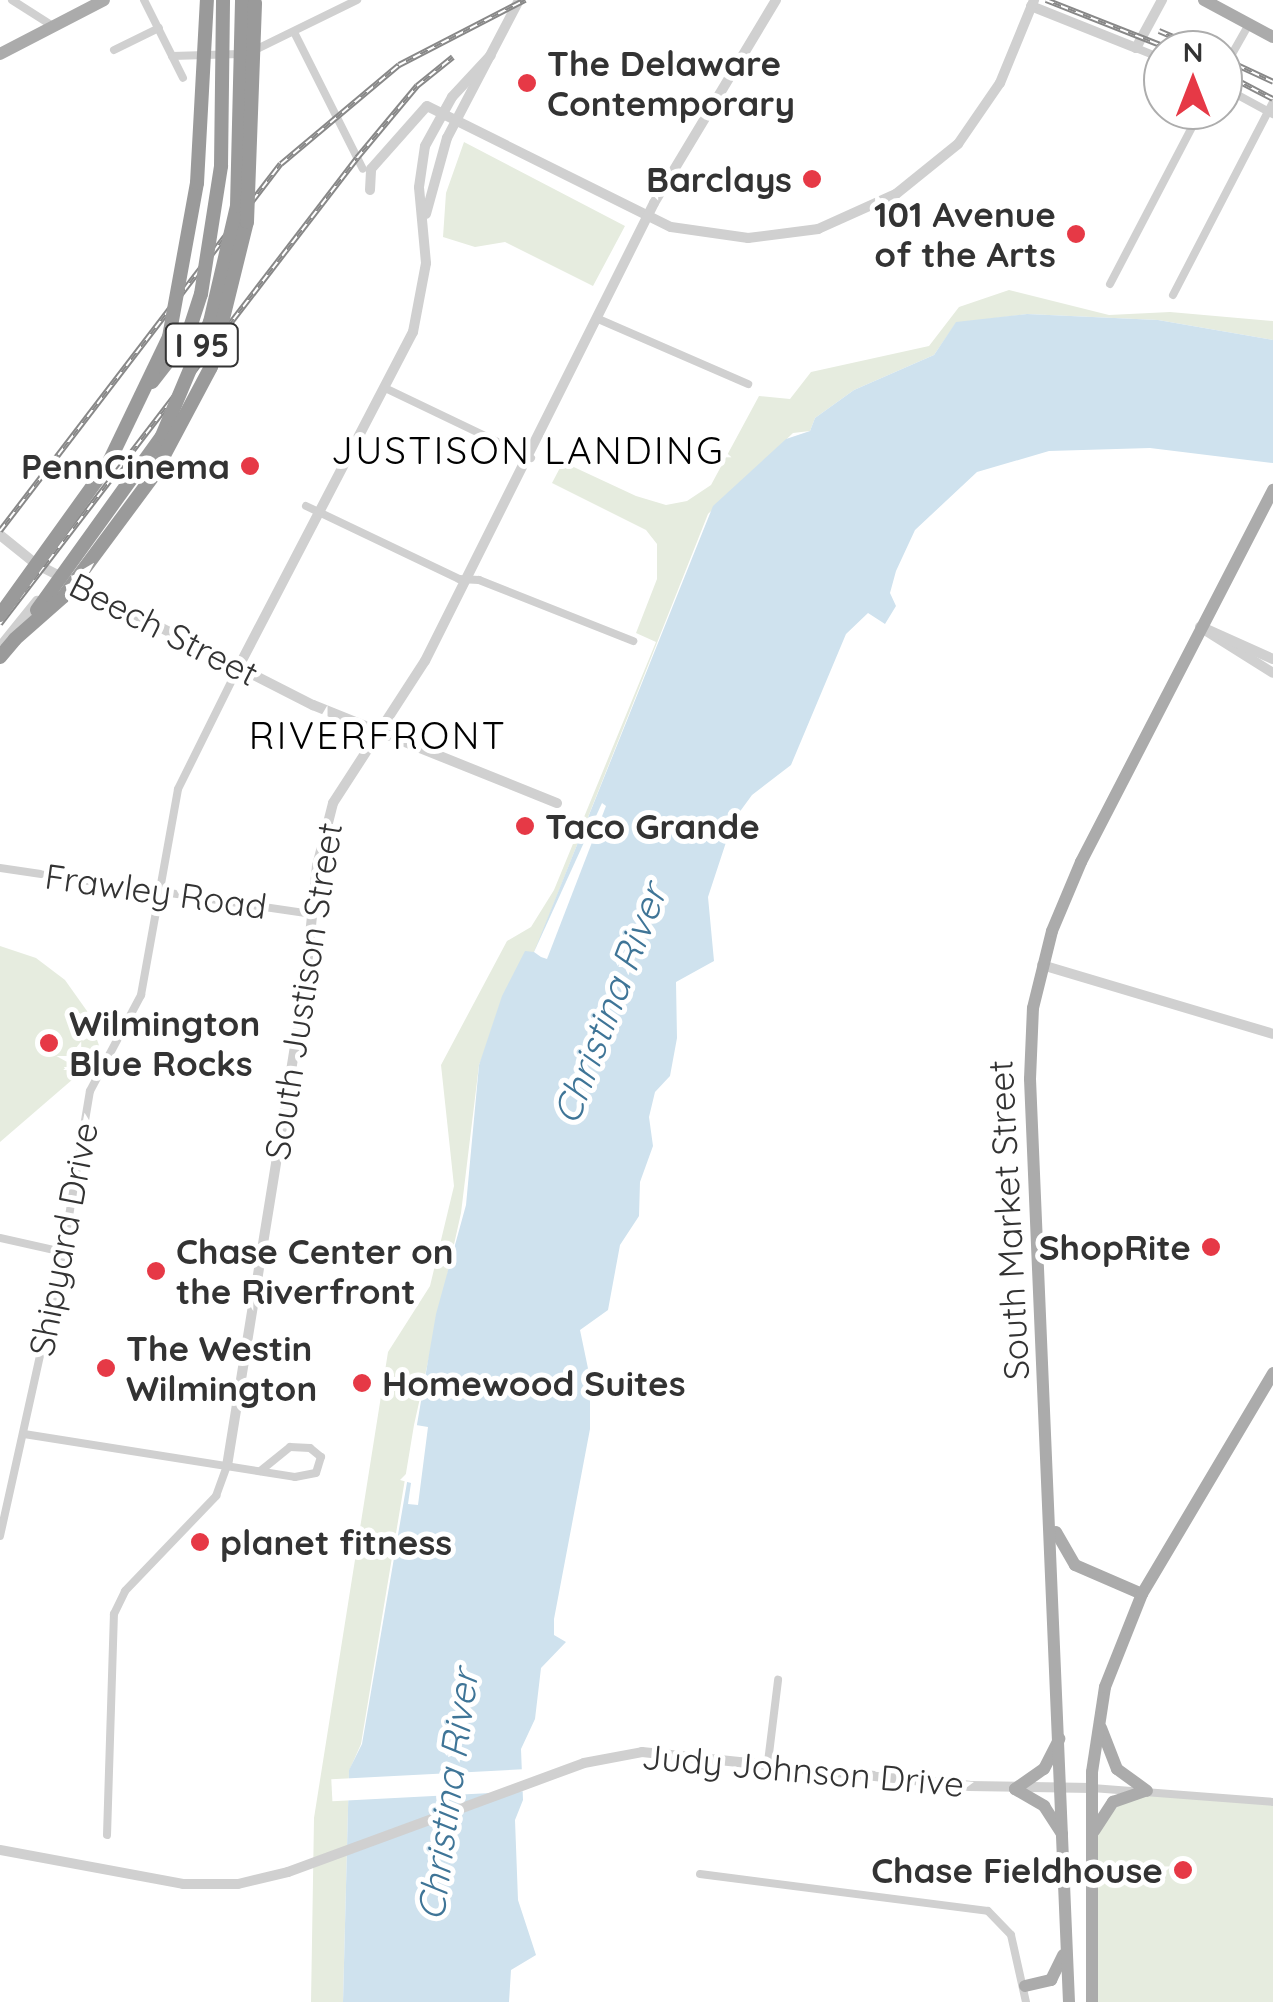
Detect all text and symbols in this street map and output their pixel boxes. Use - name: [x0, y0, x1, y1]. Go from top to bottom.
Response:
- north arrow: [1143, 30, 1243, 130]
- text: N: [1183, 34, 1203, 69]
- place label: The Delaware Contemporary: [547, 42, 795, 124]
- marker: The Delaware Contemporary: [516, 72, 538, 94]
- place label: Barclays: [646, 158, 792, 200]
- marker: Barclays: [801, 168, 823, 190]
- place label: 101 Avenue of the Arts: [874, 193, 1056, 275]
- marker: 101 Avenue of the Arts: [1065, 223, 1087, 245]
- road number: I 95: [164, 318, 240, 372]
- district label: JUSTISON LANDING: [331, 428, 725, 474]
- place label: PennCinema: [21, 445, 230, 487]
- marker: PennCinema: [239, 455, 261, 477]
- street label: Beech Street: [63, 564, 265, 694]
- district label: RIVERFRONT: [249, 713, 507, 759]
- place label: Taco Grande: [545, 805, 760, 847]
- marker: Taco Grande: [514, 815, 536, 837]
- street label: South Justison Street: [256, 819, 350, 1163]
- street label: Frawley Road: [42, 855, 270, 927]
- water label: Christina River: [543, 878, 677, 1130]
- place label: Wilmington Blue Rocks: [69, 1002, 260, 1084]
- marker: Wilmington Blue Rocks: [38, 1032, 60, 1054]
- street label: South Market Street: [979, 1059, 1037, 1381]
- street label: Shipyard Drive: [20, 1119, 106, 1359]
- place label: ShopRite: [1039, 1226, 1191, 1268]
- place label: Chase Center on the Riverfront: [176, 1230, 454, 1312]
- marker: ShopRite: [1200, 1236, 1222, 1258]
- marker: Chase Center on the Riverfront: [145, 1260, 167, 1282]
- place label: The Westin Wilmington: [126, 1327, 317, 1409]
- marker: The Westin Wilmington: [95, 1357, 117, 1379]
- place label: Homewood Suites: [382, 1362, 686, 1404]
- marker: Homewood Suites: [351, 1372, 373, 1394]
- place label: planet fitness: [220, 1521, 452, 1563]
- marker: planet fitness: [189, 1531, 211, 1553]
- water label: Christina River: [408, 1667, 488, 1923]
- street label: Judy Johnson Drive: [640, 1735, 966, 1805]
- place label: Chase Fieldhouse: [871, 1849, 1163, 1891]
- marker: Chase Fieldhouse: [1172, 1859, 1194, 1881]

